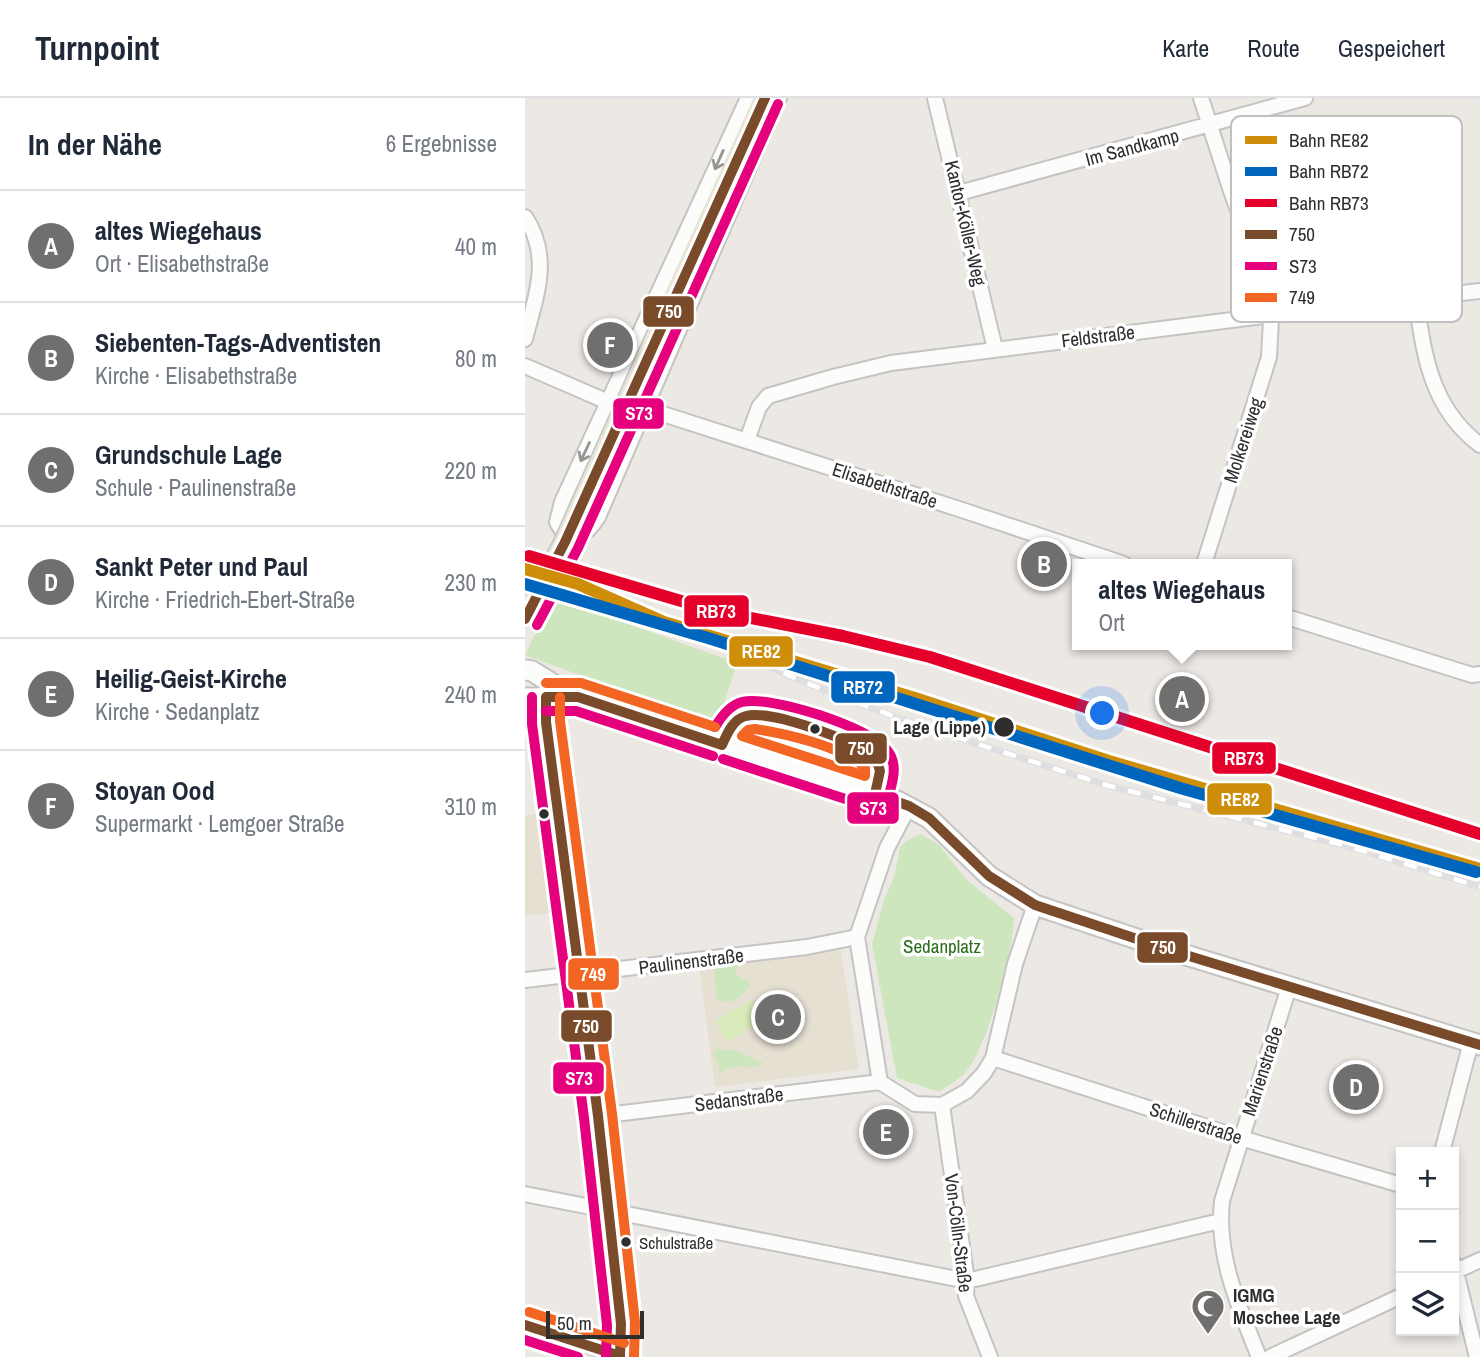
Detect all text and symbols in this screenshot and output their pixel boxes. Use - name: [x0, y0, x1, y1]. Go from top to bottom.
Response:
- text: Turnpoint: [35, 26, 159, 70]
- text: Karte: [1162, 32, 1209, 64]
- text: Route: [1247, 32, 1300, 64]
- text: Gespeichert: [1338, 32, 1445, 64]
- legend: [1231, 116, 1462, 322]
- street label: Im Sandkamp: [1082, 122, 1182, 172]
- text: In der Nähe: [28, 124, 162, 164]
- text: Bahn RE82: [1289, 127, 1369, 153]
- text: 6 Ergebnisse: [386, 128, 497, 159]
- one-way arrow: [712, 149, 725, 170]
- street label: Kantor-Köller-Weg: [939, 158, 993, 289]
- text: Bahn RB72: [1289, 158, 1369, 184]
- text: Bahn RB73: [1289, 190, 1369, 216]
- text: altes Wiegehaus: [95, 213, 262, 248]
- text: 750: [1289, 221, 1315, 247]
- text: A: [44, 231, 58, 262]
- text: 40 m: [455, 231, 497, 262]
- text: Ort · Elisabethstraße: [95, 248, 269, 279]
- text: S73: [1289, 253, 1317, 279]
- text: 749: [1289, 284, 1315, 310]
- line badge: 750: [642, 295, 695, 328]
- text: 750: [656, 298, 682, 324]
- pin: F: [587, 319, 633, 371]
- street label: Feldstraße: [1060, 319, 1136, 353]
- text: Siebenten-Tags-Adventisten: [95, 325, 381, 360]
- text: B: [44, 343, 58, 374]
- text: 80 m: [455, 343, 497, 374]
- text: Kirche · Elisabethstraße: [95, 360, 297, 391]
- street label: Molkereiweg: [1217, 394, 1269, 486]
- line badge: S73: [612, 397, 665, 430]
- text: S73: [625, 400, 653, 426]
- text: Grundschule Lage: [95, 437, 282, 472]
- one-way arrow: [578, 441, 591, 462]
- text: C: [44, 455, 58, 486]
- text: 220 m: [445, 455, 497, 486]
- street label: Elisabethstraße: [829, 456, 941, 514]
- text: Schule · Paulinenstraße: [95, 472, 296, 503]
- pin: B: [1021, 538, 1067, 590]
- text: Sankt Peter und Paul: [95, 549, 308, 584]
- popup: [1072, 559, 1292, 650]
- text: D: [44, 567, 58, 598]
- text: 230 m: [445, 567, 497, 598]
- text: altes Wiegehaus: [1099, 572, 1265, 607]
- text: Kirche · Friedrich-Ebert-Straße: [95, 584, 355, 615]
- line badge: RB73: [683, 594, 750, 628]
- text: RB73: [696, 598, 736, 624]
- text: Ort: [1099, 607, 1125, 638]
- line badge: RE82: [728, 635, 794, 668]
- text: RE82: [742, 638, 781, 664]
- text: Heilig-Geist-Kirche: [95, 661, 287, 696]
- line badge: RB72: [830, 670, 896, 704]
- pin: A: [1159, 673, 1205, 725]
- text: RB72: [843, 674, 883, 700]
- text: E: [45, 679, 57, 710]
- text: 240 m: [445, 679, 497, 710]
- text: Kirche · Sedanplatz: [95, 696, 260, 727]
- your location: [1085, 696, 1119, 730]
- place label: Lage (Lippe): [893, 714, 986, 740]
- marker: Lage (Lippe): [992, 715, 1016, 739]
- unlabelled marker: [808, 722, 822, 736]
- line badge: 750: [834, 732, 888, 765]
- text: 750: [848, 735, 874, 761]
- line badge: RB73: [1211, 741, 1277, 775]
- text: RB73: [1224, 745, 1264, 771]
- text: Stoyan Ood: [95, 773, 215, 808]
- line badge: RE82: [1206, 782, 1273, 816]
- text: RE82: [1221, 786, 1260, 812]
- text: F: [45, 791, 57, 822]
- text: 310 m: [445, 791, 497, 822]
- line badge: S73: [846, 791, 900, 825]
- text: S73: [859, 795, 887, 821]
- unlabelled marker: [537, 807, 551, 821]
- text: Supermarkt · Lemgoer Straße: [95, 808, 344, 839]
- line badge: 750: [1136, 931, 1189, 964]
- park label: Sedanplatz: [903, 933, 981, 959]
- text: 750: [1150, 934, 1176, 960]
- street label: Paulinenstraße: [637, 942, 745, 980]
- line badge: 749: [567, 957, 620, 991]
- text: 749: [580, 961, 606, 987]
- pin: C: [755, 991, 801, 1043]
- line badge: 750: [560, 1009, 613, 1043]
- text: 750: [573, 1013, 599, 1039]
- street label: Marienstraße: [1235, 1023, 1289, 1119]
- line badge: S73: [552, 1061, 605, 1095]
- pin: D: [1333, 1061, 1379, 1113]
- text: S73: [565, 1065, 593, 1091]
- street label: Sedanstraße: [693, 1081, 785, 1117]
- street label: Schillerstraße: [1146, 1096, 1246, 1150]
- pin: E: [863, 1106, 909, 1158]
- map controls: [1396, 1147, 1459, 1336]
- button: +: [1396, 1147, 1459, 1210]
- street label: Von-Cölln-Straße: [939, 1172, 979, 1294]
- button: −: [1396, 1210, 1459, 1273]
- place label: Schulstraße: [639, 1231, 714, 1254]
- marker: Schulstraße: [619, 1235, 633, 1249]
- button: layers: [1396, 1273, 1459, 1336]
- place label: IGMG Moschee Lage: [1233, 1282, 1341, 1330]
- mosque icon: IGMG Moschee Lage: [1189, 1287, 1227, 1336]
- scale bar: [546, 1308, 644, 1340]
- text: 50 m: [557, 1310, 592, 1336]

